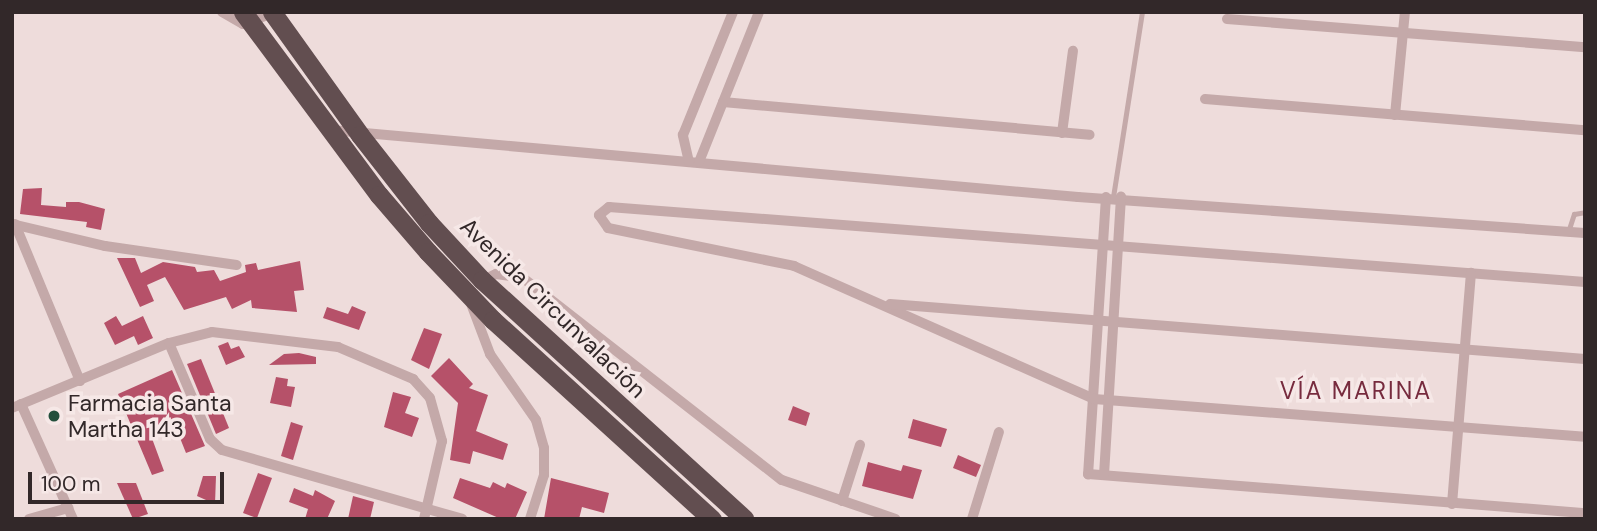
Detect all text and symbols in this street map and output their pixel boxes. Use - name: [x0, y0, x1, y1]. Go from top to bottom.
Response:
- street label: Avenida Circunvalación: [455, 212, 651, 404]
- district label: VÍA MARINA: [1281, 377, 1431, 405]
- place label: Farmacia Santa Martha 143: [68, 389, 231, 443]
- marker: Farmacia Santa Martha 143: [46, 408, 62, 424]
- scale bar: [32, 458, 228, 502]
- text: 100 m: [41, 470, 101, 498]

